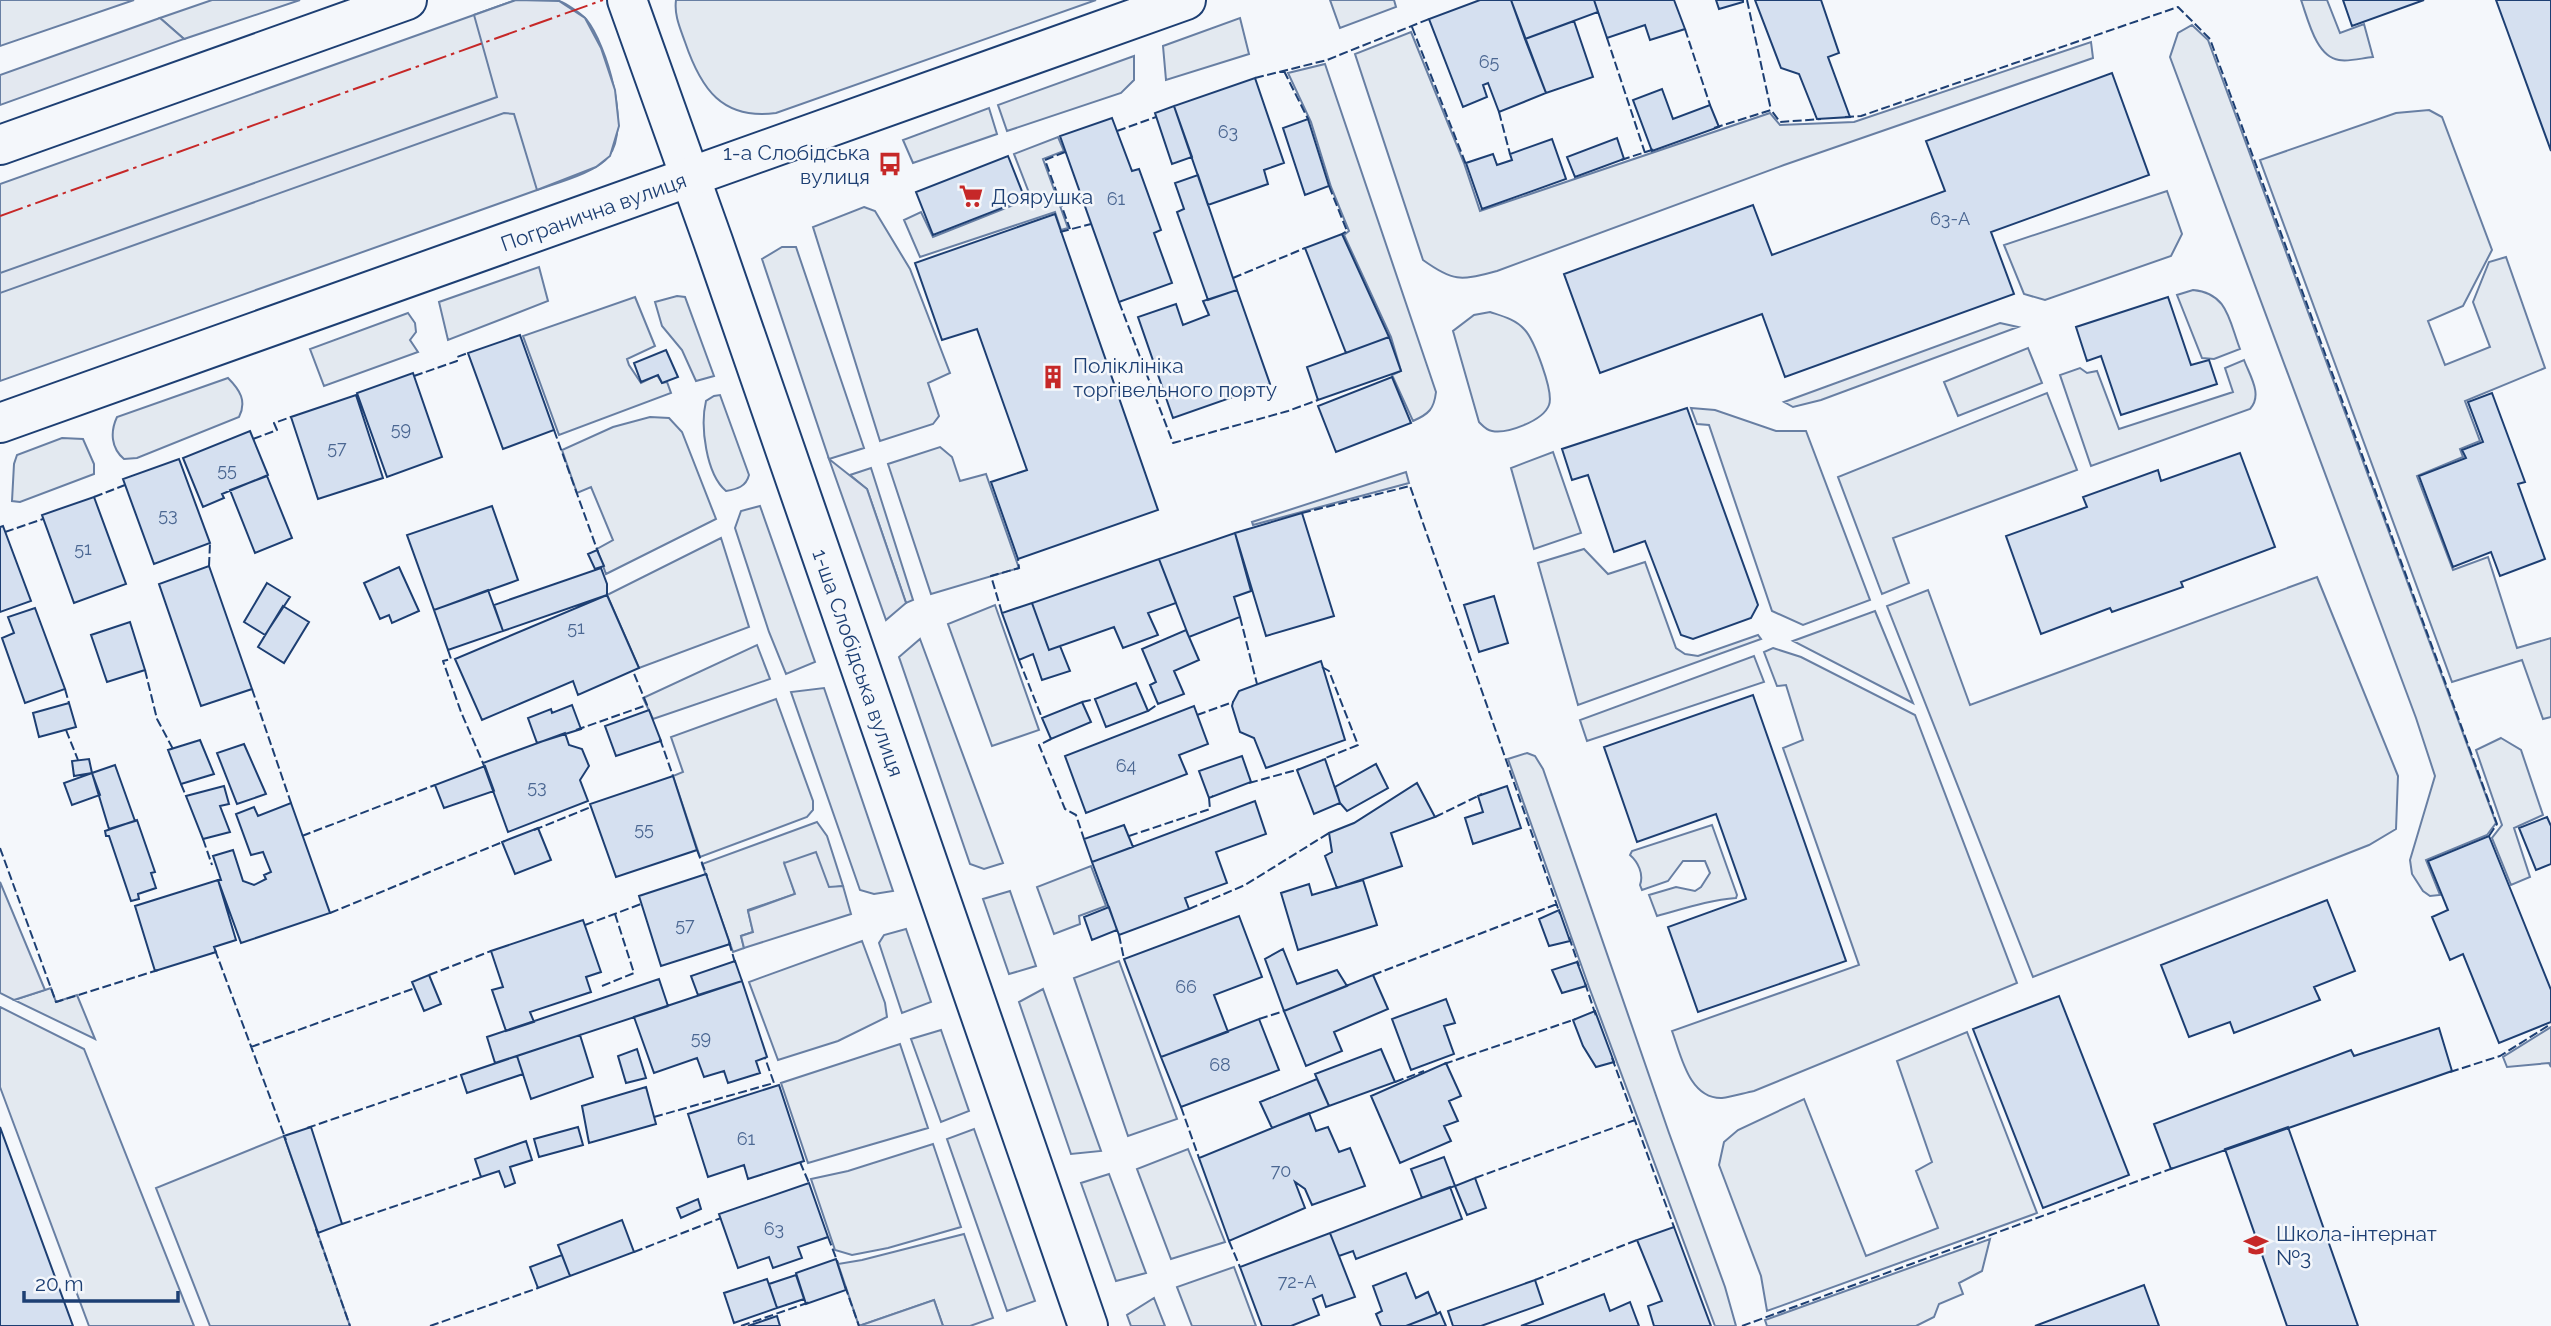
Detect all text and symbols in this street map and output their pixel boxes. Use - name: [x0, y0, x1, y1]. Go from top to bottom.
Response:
- house number: 65: [1479, 51, 1500, 72]
- house number: 63: [1218, 121, 1238, 142]
- place label: 1-а Слобідська вулиця: [723, 140, 870, 189]
- bus stop icon: 1-а Слобідська вулиця: [876, 150, 904, 178]
- street label: Погранична вулиця: [497, 167, 690, 256]
- supermarket icon: Доярушка: [957, 182, 985, 210]
- place label: Доярушка: [991, 184, 1093, 209]
- house number: 61: [1107, 188, 1126, 209]
- house number: 63-А: [1930, 208, 1970, 229]
- place label: Поліклініка торгівельного порту: [1073, 353, 1277, 402]
- building icon: Поліклініка торгівельного порту: [1039, 363, 1067, 391]
- house number: 59: [391, 418, 411, 439]
- house number: 57: [327, 437, 347, 458]
- house number: 55: [217, 459, 237, 480]
- house number: 53: [158, 504, 178, 525]
- house number: 51: [74, 538, 92, 559]
- street label: 1-ша Слобідська вулиця: [808, 545, 910, 780]
- house number: 51: [567, 617, 585, 638]
- house number: 64: [1116, 755, 1137, 776]
- house number: 53: [527, 776, 547, 797]
- house number: 55: [634, 818, 654, 839]
- house number: 57: [675, 914, 695, 935]
- house number: 66: [1175, 976, 1197, 997]
- house number: 59: [691, 1027, 711, 1048]
- house number: 68: [1209, 1054, 1231, 1075]
- house number: 61: [737, 1128, 756, 1149]
- house number: 70: [1271, 1160, 1291, 1181]
- house number: 63: [764, 1218, 784, 1239]
- place label: Школа-інтернат №3: [2276, 1221, 2437, 1270]
- school or university icon: Школа-інтернат №3: [2242, 1231, 2270, 1259]
- scale bar: [24, 1260, 178, 1304]
- text: 20 m: [35, 1271, 83, 1296]
- house number: 72-А: [1278, 1271, 1316, 1292]

